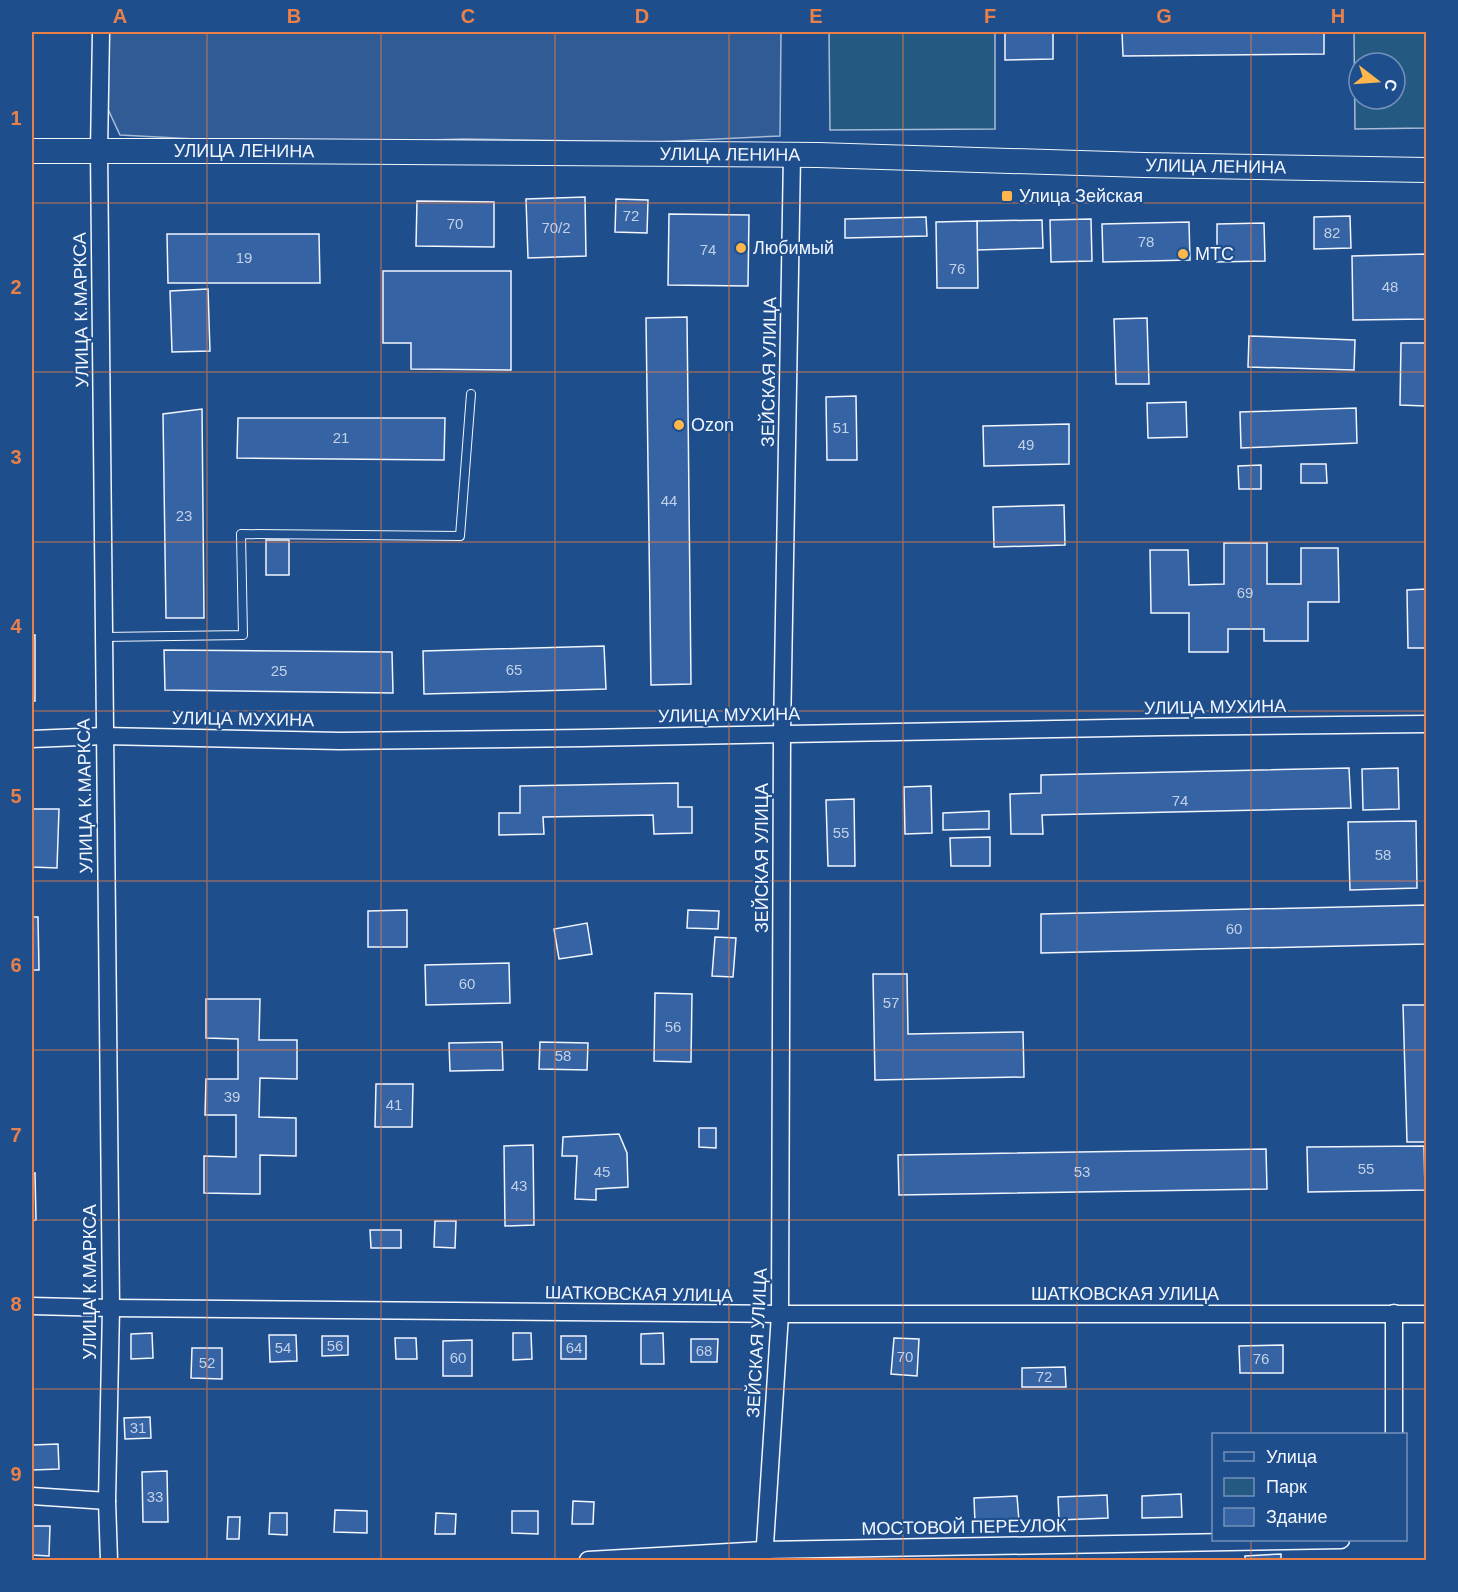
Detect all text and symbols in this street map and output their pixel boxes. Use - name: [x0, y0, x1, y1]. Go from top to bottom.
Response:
- text: A: [113, 5, 127, 27]
- text: B: [287, 5, 301, 27]
- text: C: [461, 5, 475, 27]
- text: D: [635, 5, 649, 27]
- text: E: [809, 5, 823, 27]
- text: F: [984, 5, 996, 27]
- text: G: [1156, 5, 1172, 27]
- text: H: [1331, 5, 1345, 27]
- north arrow: [1347, 51, 1407, 111]
- text: С: [1381, 77, 1401, 94]
- text: 1: [10, 107, 22, 129]
- street label: УЛИЦА ЛЕНИНА: [174, 141, 314, 161]
- street label: УЛИЦА ЛЕНИНА: [660, 144, 800, 165]
- street label: УЛИЦА ЛЕНИНА: [1145, 155, 1286, 178]
- place label: Улица Зейская: [1019, 186, 1143, 206]
- marker: Улица Зейская: [1000, 189, 1014, 203]
- house number: 72: [623, 207, 639, 224]
- house number: 70: [447, 215, 463, 232]
- house number: 70/2: [541, 219, 571, 236]
- house number: 82: [1324, 224, 1340, 241]
- street label: УЛИЦА К.МАРКСА: [70, 232, 92, 388]
- house number: 78: [1138, 233, 1154, 250]
- place label: Любимый: [753, 238, 834, 258]
- house number: 74: [700, 241, 716, 258]
- marker: Любимый: [734, 241, 748, 255]
- place label: МТС: [1195, 244, 1234, 264]
- marker: МТС: [1176, 247, 1190, 261]
- house number: 19: [236, 249, 252, 266]
- house number: 76: [949, 260, 965, 277]
- text: 2: [10, 276, 22, 298]
- house number: 48: [1382, 278, 1398, 295]
- street label: ЗЕЙСКАЯ УЛИЦА: [757, 297, 780, 447]
- place label: Ozon: [691, 415, 734, 435]
- marker: Ozon: [672, 418, 686, 432]
- house number: 51: [833, 419, 849, 436]
- house number: 21: [333, 429, 349, 446]
- house number: 49: [1018, 436, 1034, 453]
- text: 3: [10, 446, 22, 468]
- house number: 44: [661, 492, 677, 509]
- house number: 23: [176, 507, 192, 524]
- house number: 69: [1237, 584, 1253, 601]
- text: 4: [10, 615, 22, 637]
- house number: 65: [506, 661, 522, 678]
- house number: 25: [271, 662, 287, 679]
- street label: УЛИЦА МУХИНА: [1144, 696, 1286, 718]
- street label: УЛИЦА МУХИНА: [658, 704, 800, 726]
- street label: УЛИЦА МУХИНА: [172, 708, 314, 730]
- street label: УЛИЦА К.МАРКСА: [74, 718, 96, 874]
- street label: ЗЕЙСКАЯ УЛИЦА: [751, 783, 772, 933]
- text: 5: [10, 785, 22, 807]
- house number: 74: [1172, 792, 1188, 809]
- house number: 55: [833, 824, 849, 841]
- house number: 58: [1375, 846, 1391, 863]
- house number: 60: [1226, 920, 1242, 937]
- text: 6: [10, 954, 22, 976]
- house number: 60: [459, 975, 475, 992]
- house number: 57: [883, 994, 899, 1011]
- house number: 56: [665, 1018, 681, 1035]
- house number: 58: [555, 1047, 571, 1064]
- house number: 39: [224, 1088, 240, 1105]
- house number: 41: [386, 1096, 402, 1113]
- text: 7: [10, 1124, 22, 1146]
- house number: 55: [1358, 1160, 1374, 1177]
- house number: 45: [594, 1163, 610, 1180]
- house number: 53: [1074, 1163, 1090, 1180]
- house number: 43: [511, 1177, 527, 1194]
- street label: УЛИЦА К.МАРКСА: [80, 1204, 100, 1360]
- street label: ЗЕЙСКАЯ УЛИЦА: [742, 1267, 771, 1419]
- street label: ШАТКОВСКАЯ УЛИЦА: [545, 1282, 733, 1306]
- street label: ШАТКОВСКАЯ УЛИЦА: [1031, 1284, 1219, 1304]
- text: 8: [10, 1293, 22, 1315]
- house number: 56: [327, 1337, 343, 1354]
- house number: 54: [275, 1339, 291, 1356]
- house number: 64: [566, 1339, 582, 1356]
- house number: 68: [696, 1342, 712, 1359]
- house number: 70: [897, 1348, 913, 1365]
- house number: 60: [450, 1349, 466, 1366]
- house number: 76: [1253, 1350, 1269, 1367]
- house number: 52: [199, 1354, 215, 1371]
- house number: 72: [1036, 1368, 1052, 1385]
- house number: 31: [130, 1419, 146, 1436]
- legend: [1212, 1433, 1407, 1541]
- text: Улица: [1266, 1447, 1318, 1467]
- text: 9: [10, 1463, 22, 1485]
- text: Парк: [1266, 1477, 1307, 1497]
- house number: 33: [147, 1488, 163, 1505]
- text: Здание: [1266, 1507, 1327, 1527]
- street label: МОСТОВОЙ ПЕРЕУЛОК: [861, 1514, 1067, 1539]

